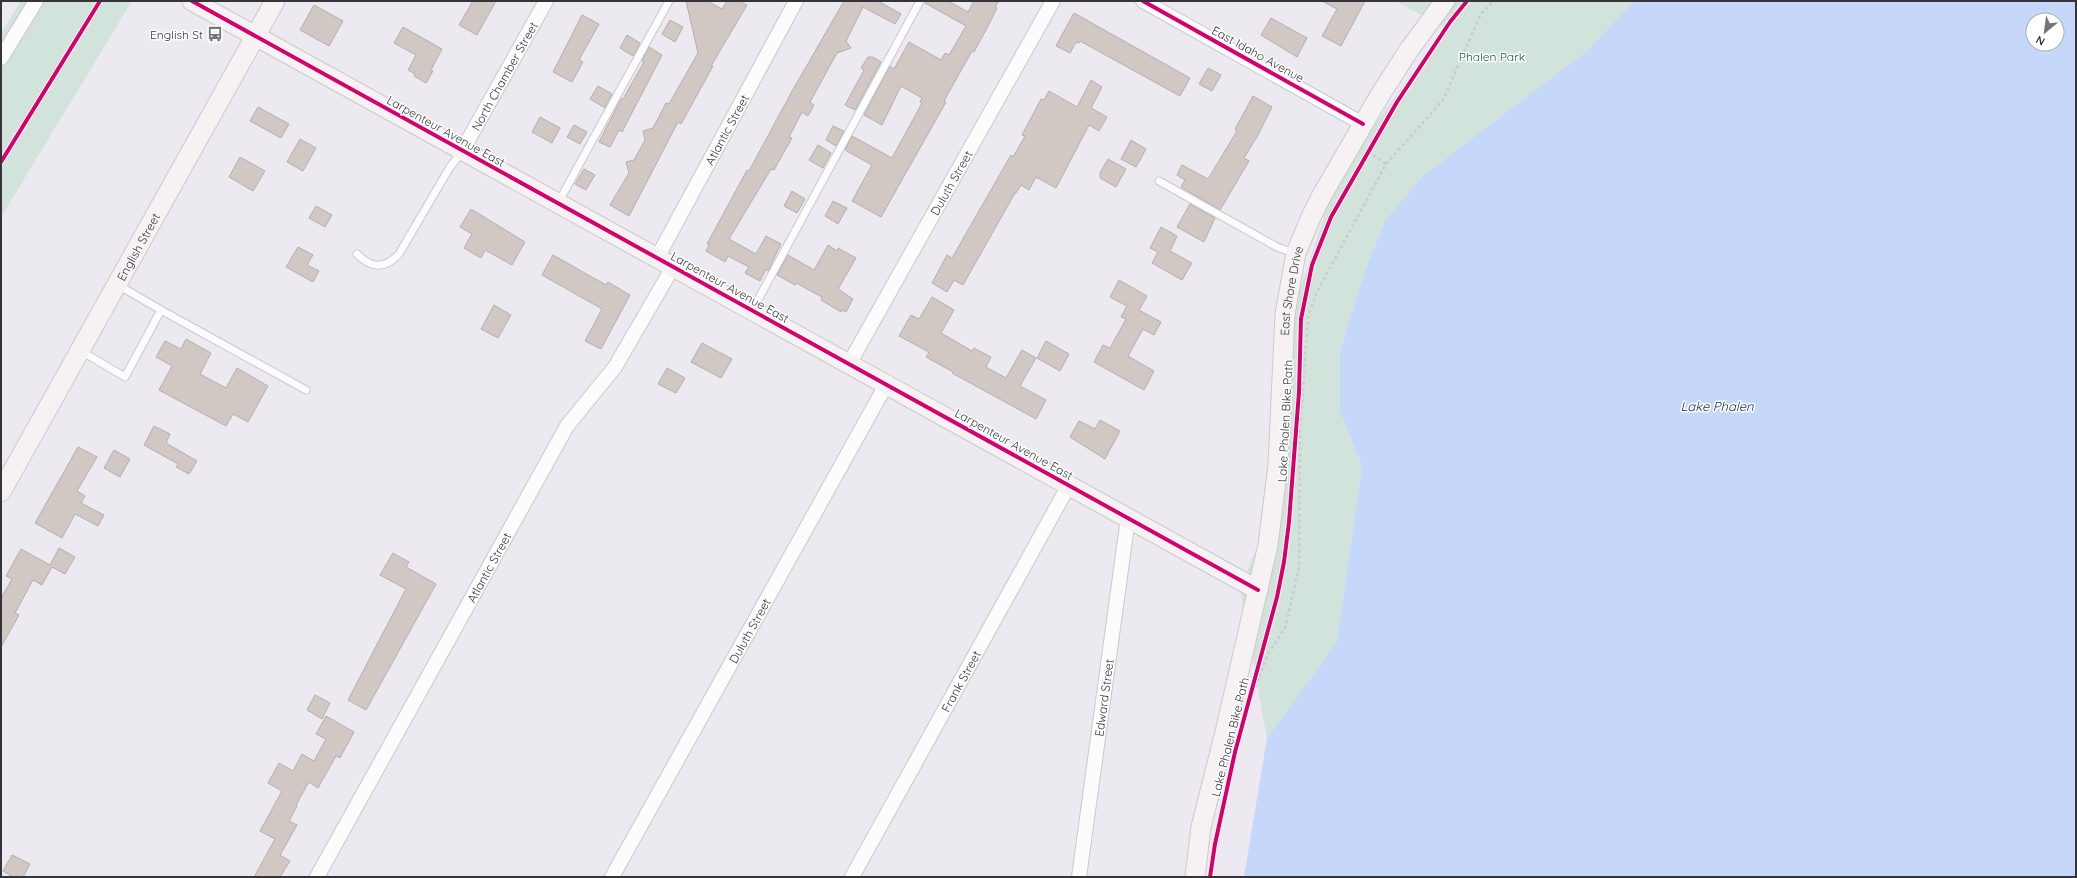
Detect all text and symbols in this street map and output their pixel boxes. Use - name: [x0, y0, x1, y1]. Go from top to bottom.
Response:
- north arrow: [2025, 12, 2065, 52]
- street label: North Chamber Street: [468, 19, 540, 133]
- street label: East Idaho Avenue: [1209, 22, 1307, 86]
- bus stop icon: English St: [206, 25, 224, 43]
- place label: English St: [150, 27, 203, 42]
- text: N: [2033, 33, 2047, 49]
- park label: Phalen Park: [1459, 49, 1525, 64]
- street label: Larpenteur Avenue East: [384, 92, 508, 170]
- street label: Atlantic Street: [701, 92, 752, 167]
- street label: Duluth Street: [927, 148, 975, 218]
- street label: English Street: [113, 210, 163, 283]
- street label: East Shore Drive: [1277, 243, 1306, 336]
- street label: Larpenteur Avenue East: [668, 248, 792, 326]
- street label: Lake Phalen Bike Path: [1274, 359, 1296, 483]
- water label: Lake Phalen: [1680, 398, 1754, 414]
- street label: Larpenteur Avenue East: [952, 405, 1076, 483]
- street label: Atlantic Street: [463, 530, 514, 605]
- street label: Duluth Street: [725, 596, 773, 666]
- street label: Frank Street: [937, 648, 983, 714]
- street label: Edward Street: [1091, 658, 1116, 737]
- street label: Lake Phalen Bike Path: [1208, 676, 1252, 798]

